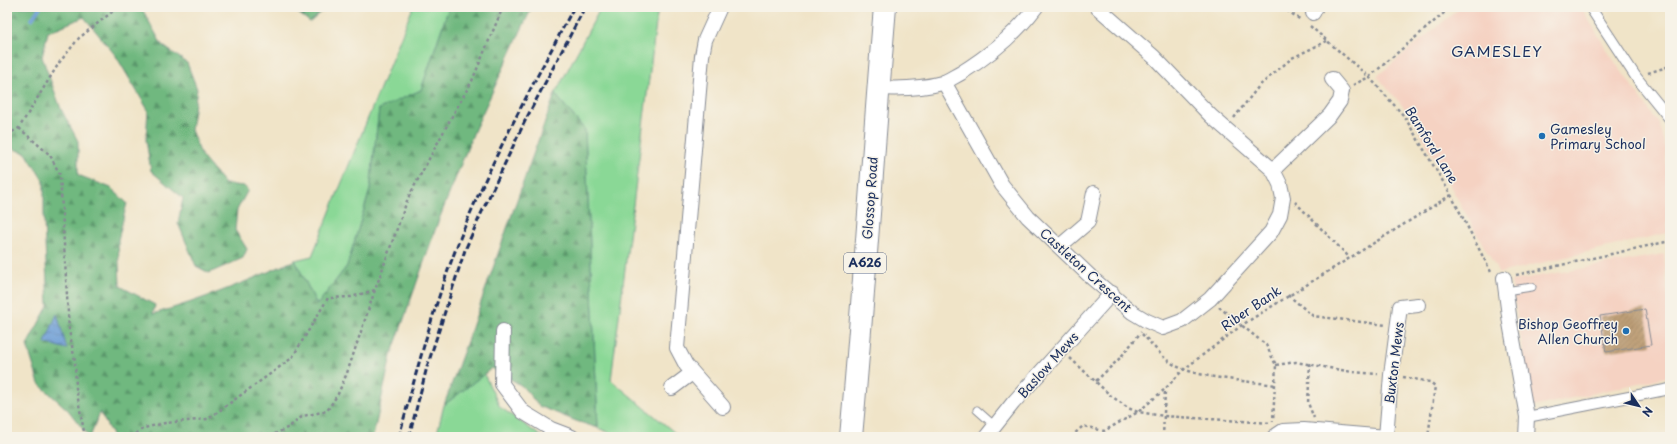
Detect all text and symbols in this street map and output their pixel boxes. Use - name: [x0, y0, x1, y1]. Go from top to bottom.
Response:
- district label: GAMESLEY: [1451, 39, 1543, 62]
- street label: Bamford Lane: [1401, 103, 1464, 187]
- place label: Gamesley Primary School: [1550, 119, 1646, 153]
- marker: Gamesley Primary School: [1537, 131, 1547, 141]
- street label: Glossop Road: [857, 156, 882, 240]
- street label: Castleton Crescent: [1036, 223, 1137, 316]
- road number: A626: [844, 253, 886, 273]
- street label: Riber Bank: [1217, 280, 1285, 335]
- place label: Bishop Geoffrey Allen Church: [1518, 314, 1618, 348]
- street label: Buxton Mews: [1379, 321, 1408, 405]
- marker: Bishop Geoffrey Allen Church: [1621, 326, 1631, 336]
- street label: Baslow Mews: [1013, 327, 1083, 402]
- north arrow: [1619, 386, 1659, 426]
- text: N: [1638, 404, 1657, 421]

